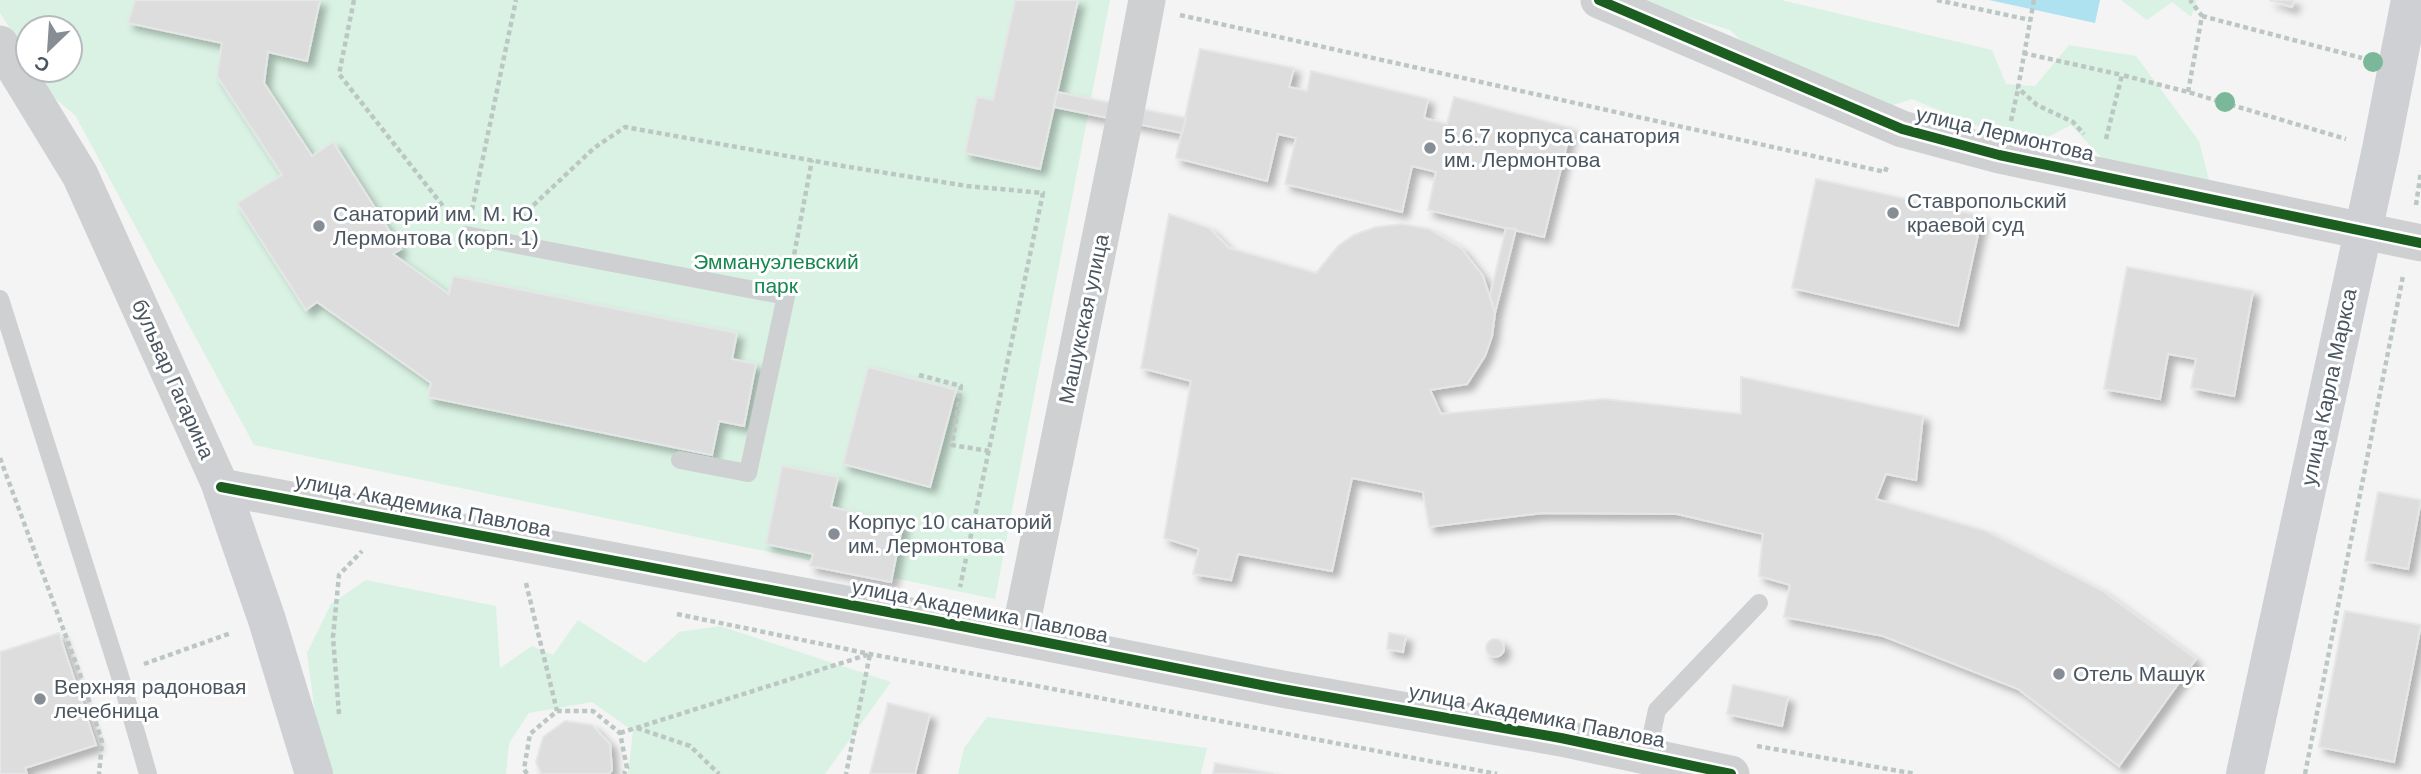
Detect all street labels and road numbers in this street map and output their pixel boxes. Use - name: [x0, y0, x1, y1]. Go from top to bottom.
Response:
- street label: улица Лермонтова: [1914, 102, 2097, 165]
- street label: Машукская улица: [1054, 232, 1113, 406]
- street label: улица Карла Маркса: [2296, 286, 2361, 488]
- street label: бульвар Гагарина: [128, 295, 219, 462]
- street label: улица Академика Павлова: [293, 468, 553, 541]
- street label: улица Академика Павлова: [850, 574, 1110, 647]
- street label: улица Академика Павлова: [1407, 679, 1667, 752]

